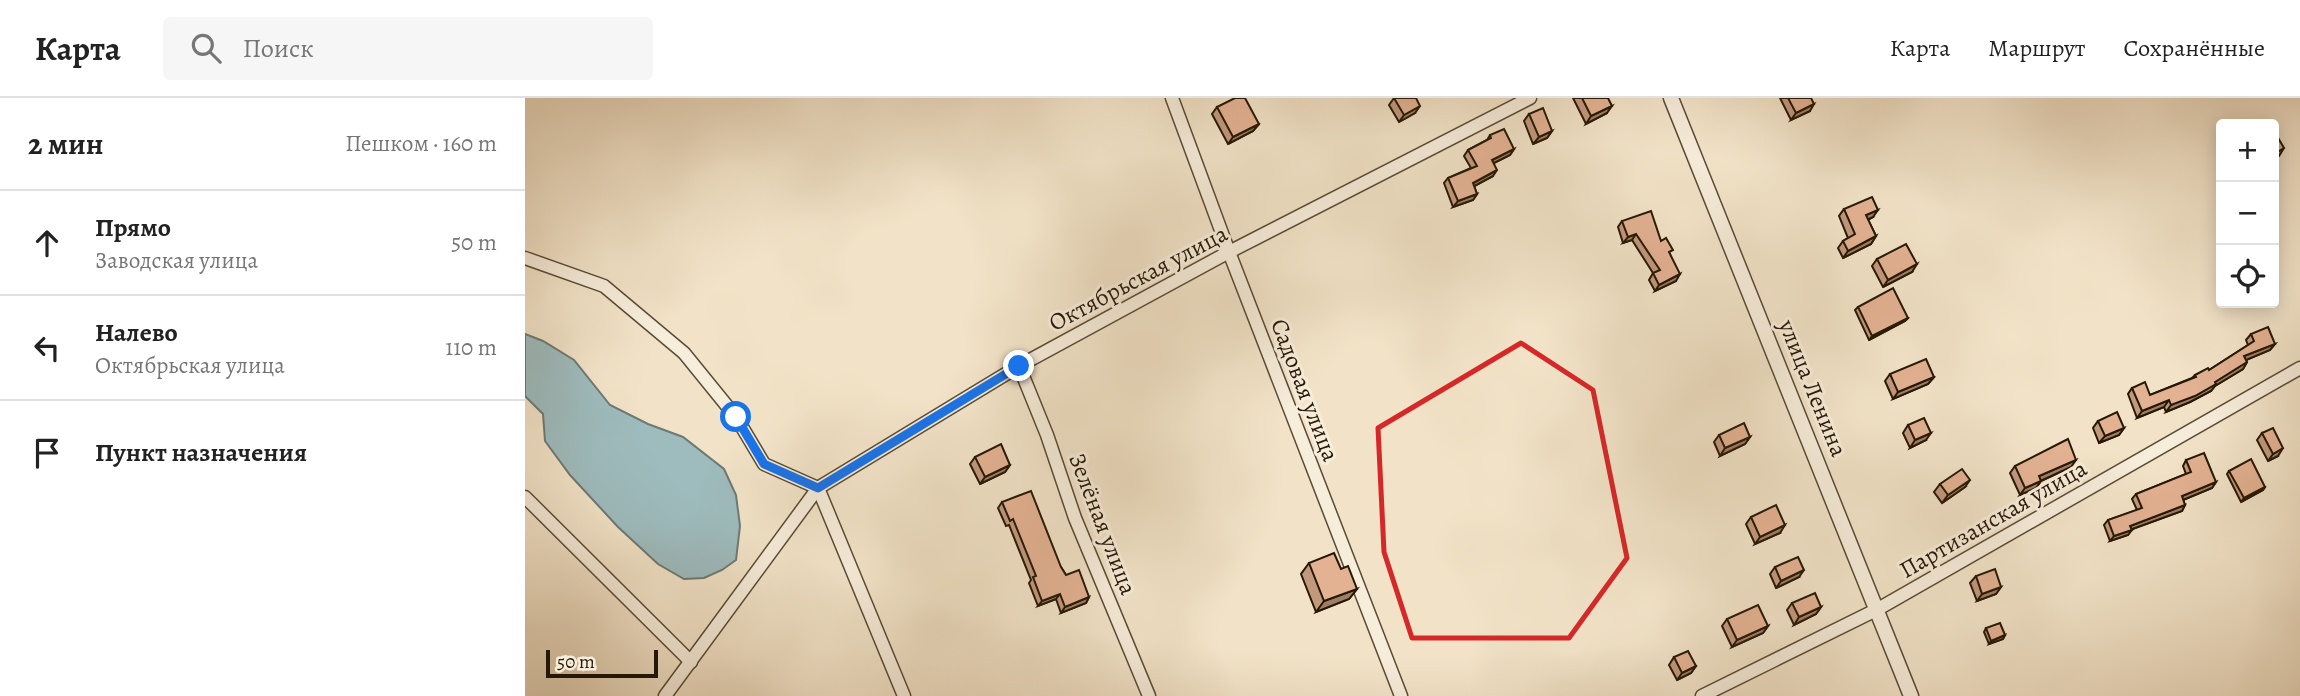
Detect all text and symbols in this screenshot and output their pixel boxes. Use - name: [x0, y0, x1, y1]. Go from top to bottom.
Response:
- search box: [163, 17, 653, 80]
- text: Карта: [35, 26, 121, 71]
- icon: search: [187, 29, 225, 67]
- text: Поиск: [243, 31, 314, 66]
- text: Карта: [1890, 32, 1950, 64]
- text: Маршрут: [1988, 32, 2086, 64]
- text: Сохранённые: [2124, 32, 2265, 64]
- map controls: [2216, 119, 2279, 308]
- button: +: [2216, 119, 2279, 182]
- text: 2 мин: [28, 124, 103, 164]
- text: Пешком · 160 m: [345, 128, 497, 159]
- button: −: [2216, 182, 2279, 245]
- text: Прямо: [95, 210, 171, 245]
- street label: Октябрьская улица: [1043, 217, 1233, 339]
- icon: ahead: [28, 224, 66, 262]
- text: 50 m: [451, 227, 497, 258]
- text: Заводская улица: [95, 245, 258, 276]
- button: locate: [2216, 245, 2279, 308]
- street label: Садовая улица: [1263, 314, 1347, 466]
- street label: улица Ленина: [1771, 314, 1855, 461]
- text: Налево: [95, 315, 178, 350]
- icon: left: [28, 329, 66, 367]
- text: 110 m: [445, 332, 497, 363]
- text: Октябрьская улица: [95, 350, 285, 381]
- route end: [1003, 350, 1034, 381]
- route start: [720, 401, 751, 432]
- icon: arrive: [28, 434, 66, 472]
- text: Пункт назначения: [95, 435, 307, 470]
- street label: Зелёная улица: [1061, 449, 1145, 599]
- street label: Партизанская улица: [1893, 452, 2093, 586]
- scale bar: [546, 647, 658, 679]
- text: 50 m: [557, 649, 595, 675]

